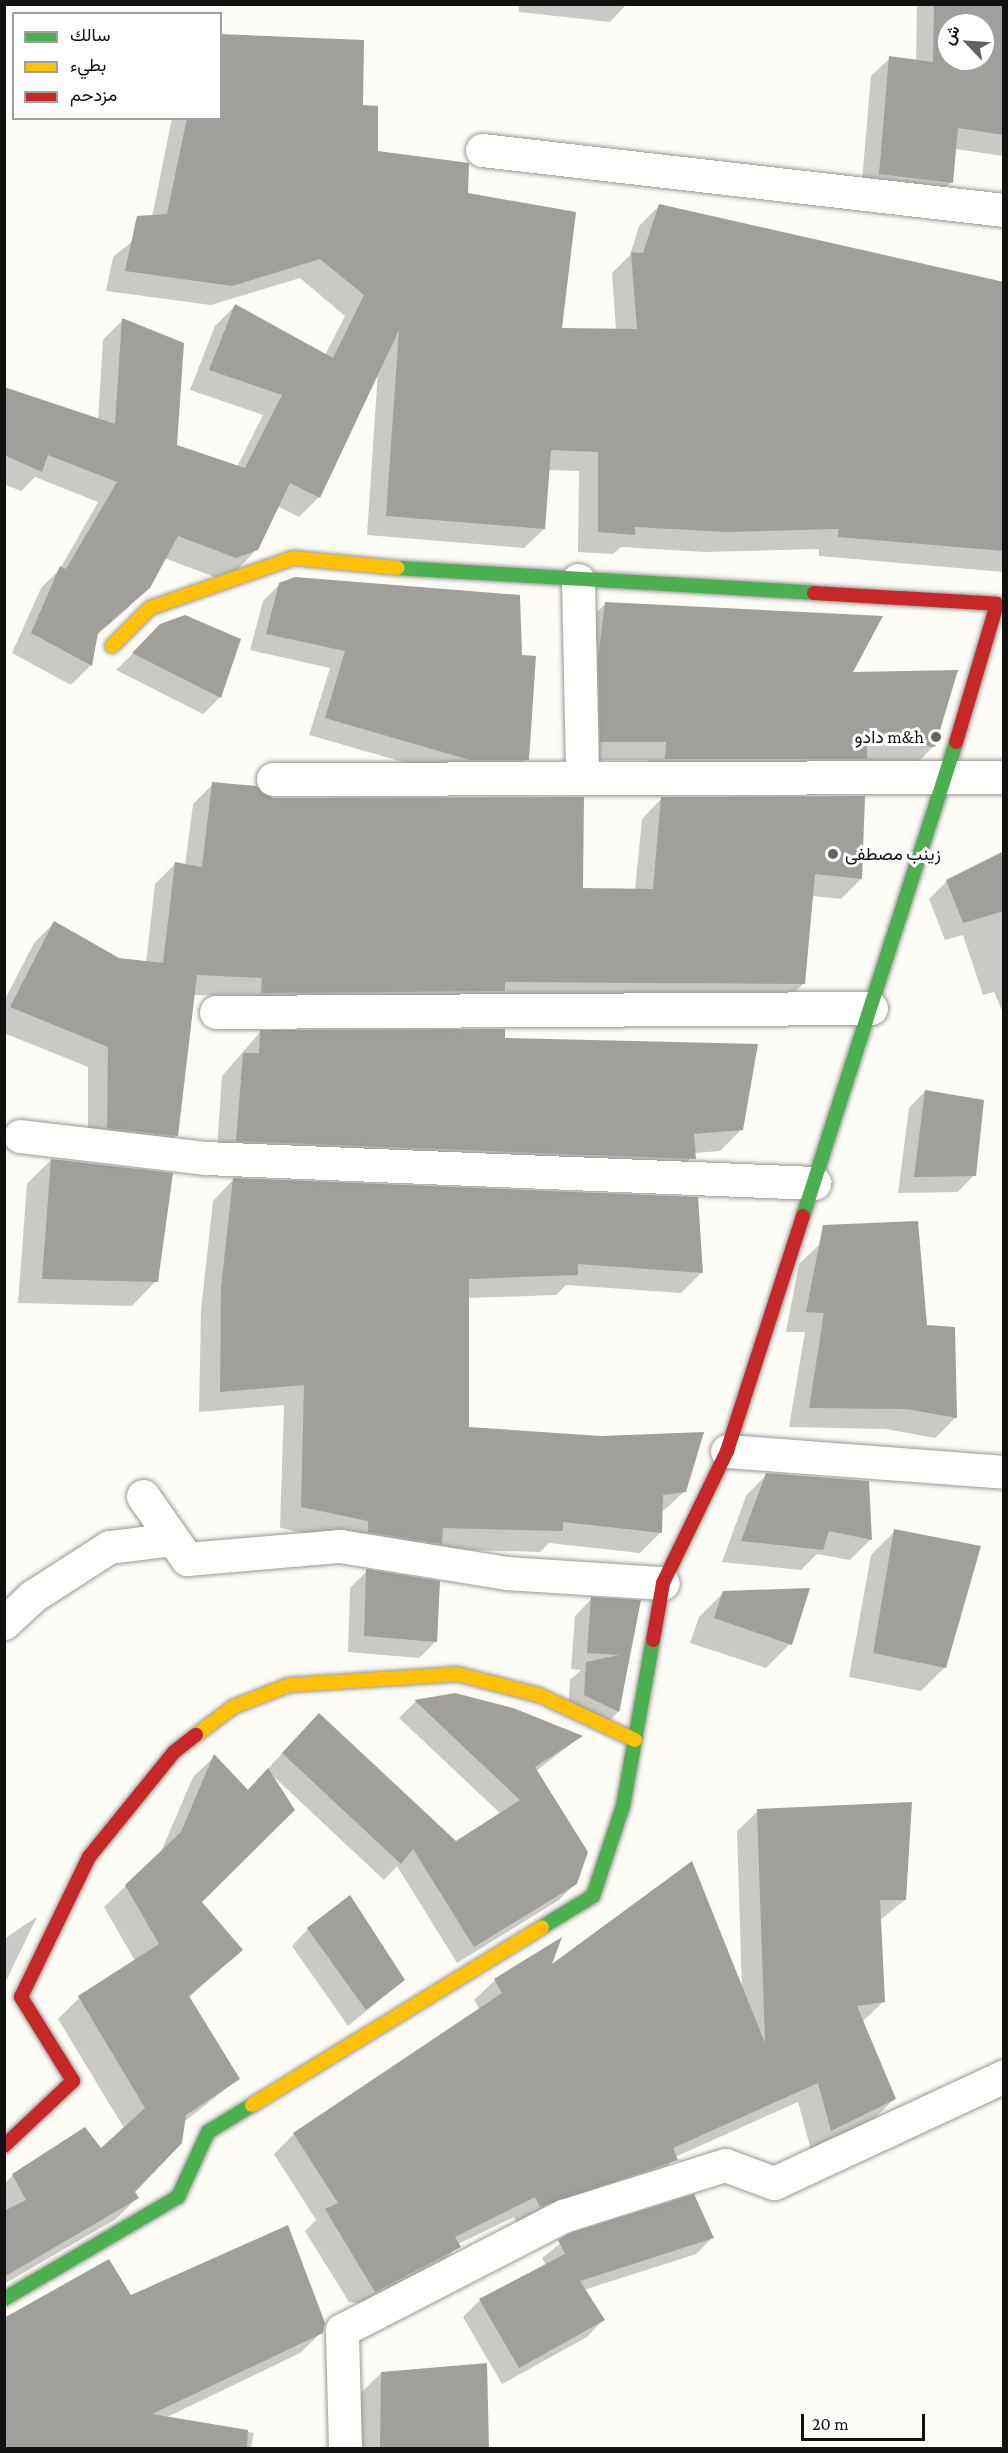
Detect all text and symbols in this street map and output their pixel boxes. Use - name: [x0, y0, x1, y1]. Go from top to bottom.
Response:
- legend: [12, 12, 222, 120]
- north arrow: [936, 12, 996, 72]
- text: ش: [939, 23, 963, 47]
- text: سالك: [70, 25, 110, 45]
- text: بطيء: [70, 55, 106, 75]
- text: مزدحم: [70, 85, 117, 105]
- place label: دادو m&h: [855, 726, 924, 748]
- marker: دادو m&h: [929, 730, 943, 744]
- place label: زينب مصطفى: [845, 843, 941, 865]
- marker: زينب مصطفى: [826, 847, 840, 861]
- scale bar: [804, 2402, 928, 2440]
- text: 20 m: [812, 2414, 849, 2434]

